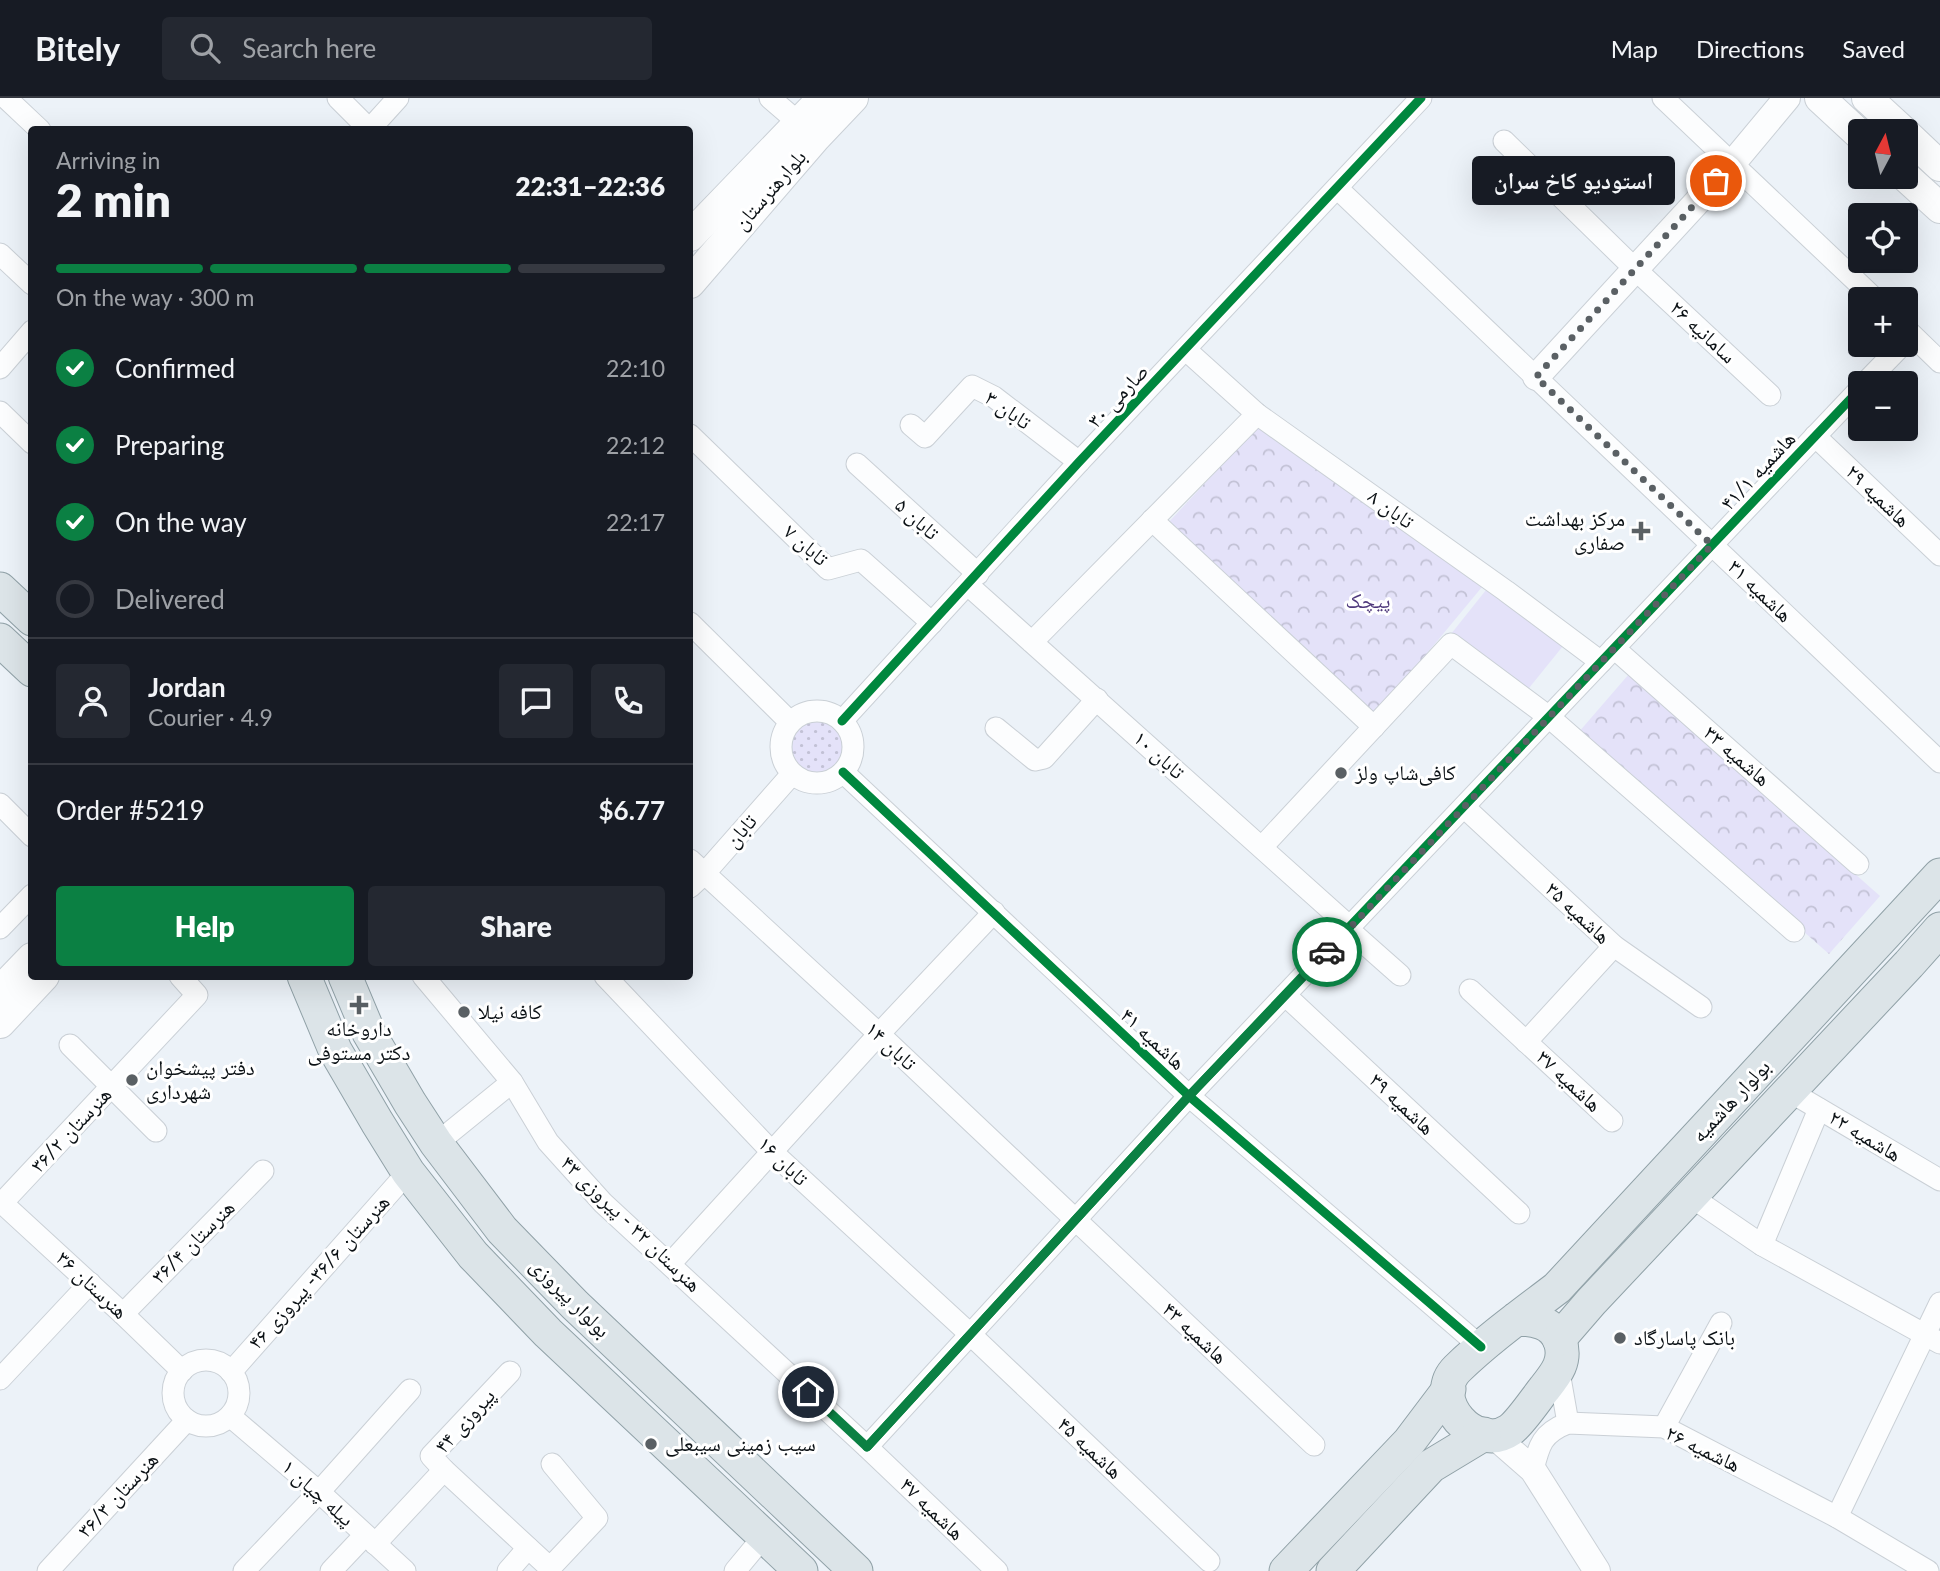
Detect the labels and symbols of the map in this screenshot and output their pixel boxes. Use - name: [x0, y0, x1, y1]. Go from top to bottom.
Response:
- north arrow: [1848, 119, 1918, 189]
- street label: بلوارهنرستان: [727, 144, 811, 235]
- pin: [1686, 151, 1746, 211]
- callout: استودیو کاخ سران: [1471, 156, 1674, 206]
- street label: سامانیه ۲۶: [1666, 294, 1742, 368]
- street label: صارمی ۳۰: [1081, 358, 1154, 433]
- street label: تابان ۳: [980, 384, 1037, 434]
- street label: هاشمیه ۴۱/۱: [1714, 425, 1800, 515]
- street label: هاشمیه ۲۹: [1841, 458, 1916, 532]
- street label: تابان ۸: [1363, 483, 1420, 534]
- street label: تابان ۵: [890, 492, 945, 545]
- place label: مرکز بهداشت صفاری: [1525, 505, 1625, 555]
- street label: تابان ۷: [779, 518, 834, 571]
- marker: مرکز بهداشت صفاری: [1631, 521, 1651, 541]
- street label: هاشمیه ۳۱: [1723, 553, 1798, 627]
- park label: پیچک: [1345, 587, 1391, 613]
- street label: هاشمیه ۳۳: [1699, 719, 1776, 791]
- street label: تابان ۱۰: [1129, 724, 1191, 784]
- place label: کافی‌شاپ ولز: [1354, 759, 1456, 786]
- marker: کافی‌شاپ ولز: [1333, 765, 1349, 781]
- street label: تابان: [719, 808, 762, 852]
- street label: هاشمیه ۳۵: [1541, 876, 1617, 949]
- courier: [1292, 917, 1362, 987]
- marker: داروخانه دکتر مستوفی: [351, 997, 367, 1013]
- place label: کافه نیلا: [478, 998, 542, 1023]
- street label: هاشمیه ۴۱: [1116, 1002, 1192, 1075]
- marker: کافه نیلا: [456, 1004, 472, 1020]
- place label: داروخانه دکتر مستوفی: [308, 1015, 410, 1066]
- street label: تابان ۱۴: [861, 1015, 923, 1075]
- street label: هاشمیه ۳۷: [1532, 1044, 1608, 1117]
- street label: بولوار هاشمیه: [1685, 1053, 1775, 1147]
- place label: دفتر پیشخوان شهرداری: [146, 1054, 255, 1104]
- street label: هاشمیه ۳۹: [1365, 1067, 1441, 1140]
- marker: دفتر پیشخوان شهرداری: [124, 1072, 140, 1088]
- street label: هنرستان ۳۶/۲: [24, 1081, 116, 1177]
- street label: هاشمیه ۲۲: [1825, 1103, 1906, 1166]
- street label: تابان ۱۶: [753, 1130, 814, 1191]
- street label: هنرستان ۳۲ - پیروزی ۴۳: [556, 1150, 707, 1297]
- street label: هنرستان ۳۶/۶- پیروزی ۴۶: [242, 1189, 395, 1354]
- street label: هنرستان ۳۶/۴: [145, 1194, 239, 1288]
- street label: هنرستان ۳۶: [51, 1245, 134, 1324]
- street label: بولوار پیروزی: [525, 1252, 616, 1343]
- street label: هاشمیه ۴۳: [1158, 1296, 1234, 1369]
- place label: بانک پاسارگاد: [1634, 1324, 1735, 1350]
- marker: بانک پاسارگاد: [1612, 1330, 1628, 1346]
- pin: [778, 1362, 838, 1422]
- street label: پیروزی ۴۴: [428, 1382, 500, 1458]
- street label: هاشمیه ۴۵: [1053, 1411, 1129, 1484]
- street label: هاشمیه ۲۶: [1662, 1419, 1745, 1477]
- place label: سیب زمینی سیبعلی: [665, 1430, 816, 1457]
- marker: سیب زمینی سیبعلی: [643, 1436, 659, 1452]
- street label: هنرستان ۳۶/۳: [71, 1446, 163, 1542]
- street label: پیله چیان ۱: [277, 1453, 360, 1532]
- street label: هاشمیه ۴۷: [895, 1471, 970, 1545]

